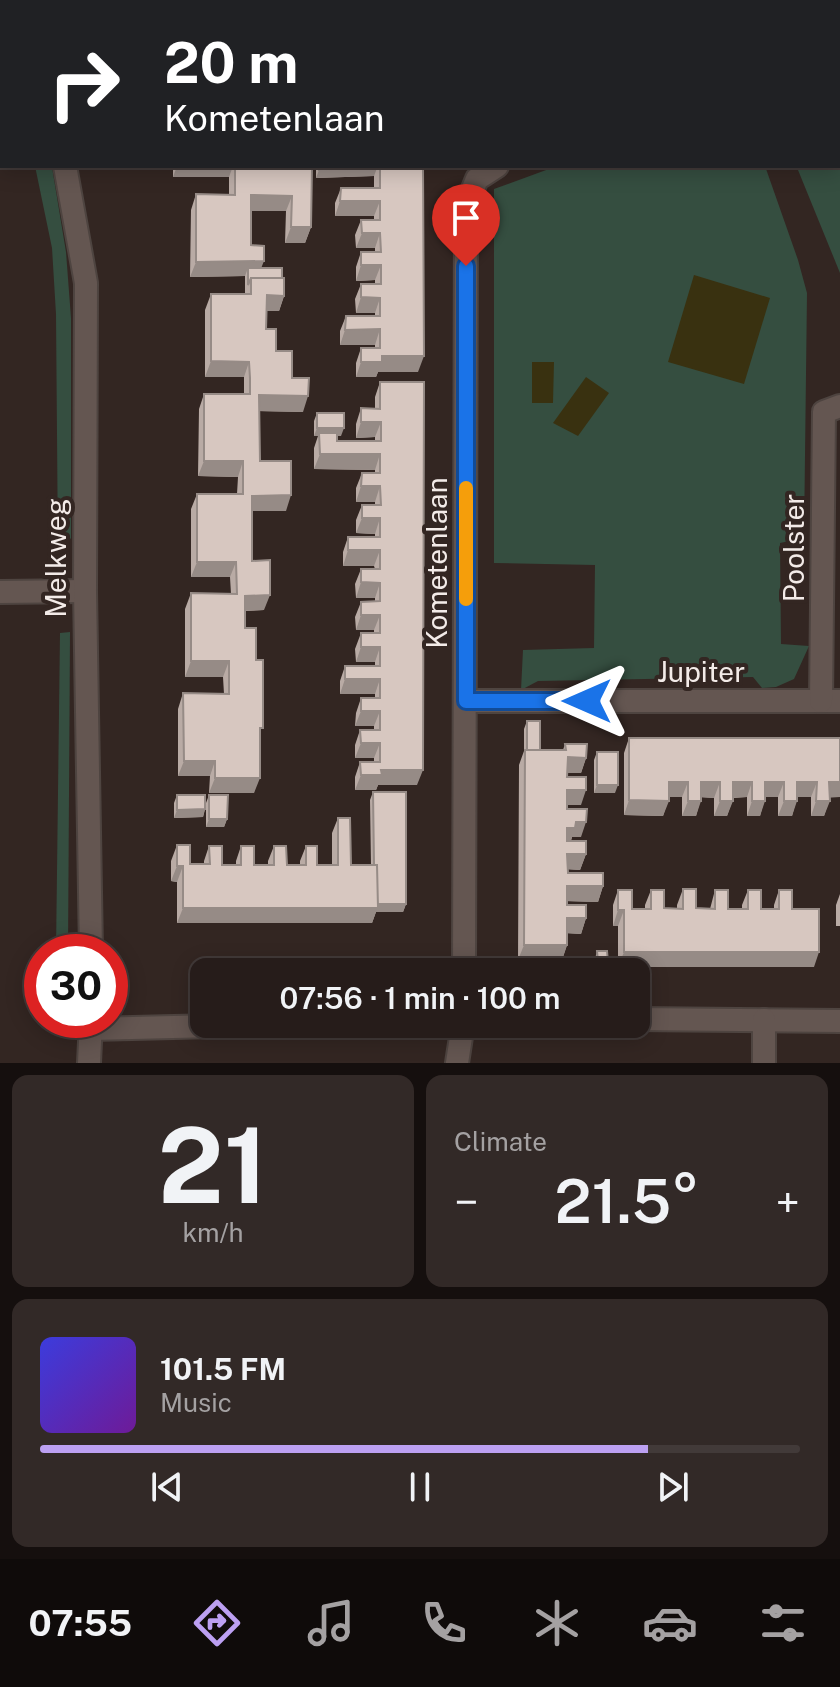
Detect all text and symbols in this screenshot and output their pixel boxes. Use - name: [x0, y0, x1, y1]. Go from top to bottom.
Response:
- text: 20 m: [164, 30, 298, 96]
- icon: right: [32, 32, 136, 136]
- text: Kometenlaan: [164, 97, 385, 139]
- pin: [432, 184, 500, 266]
- icon: arrive: [444, 196, 488, 240]
- street label: Kometenlaan: [420, 477, 453, 649]
- street label: Poolster: [777, 494, 810, 602]
- street label: Melkweg: [39, 498, 72, 618]
- street label: Jupiter: [657, 655, 745, 688]
- position arrow: [545, 659, 629, 743]
- speed limit sign: 30: [24, 934, 128, 1038]
- text: 07:56 · 1 min · 100 m: [280, 980, 560, 1016]
- text: 21: [158, 1104, 268, 1226]
- text: Climate: [454, 1126, 547, 1157]
- text: 21.5°: [555, 1166, 699, 1237]
- text: −: [454, 1176, 478, 1228]
- text: +: [776, 1176, 800, 1228]
- text: km/h: [182, 1217, 244, 1248]
- text: 101.5 FM: [160, 1351, 286, 1387]
- text: Music: [160, 1387, 232, 1418]
- icon: previous: [145, 1465, 189, 1509]
- icon: pause: [398, 1465, 442, 1509]
- icon: next: [651, 1465, 695, 1509]
- icon: directions: [189, 1595, 245, 1651]
- icon: music: [303, 1595, 359, 1651]
- icon: phone: [416, 1595, 472, 1651]
- icon: climate: [529, 1595, 585, 1651]
- icon: car: [642, 1595, 698, 1651]
- icon: filters: [755, 1595, 811, 1651]
- text: 07:55: [29, 1602, 132, 1644]

